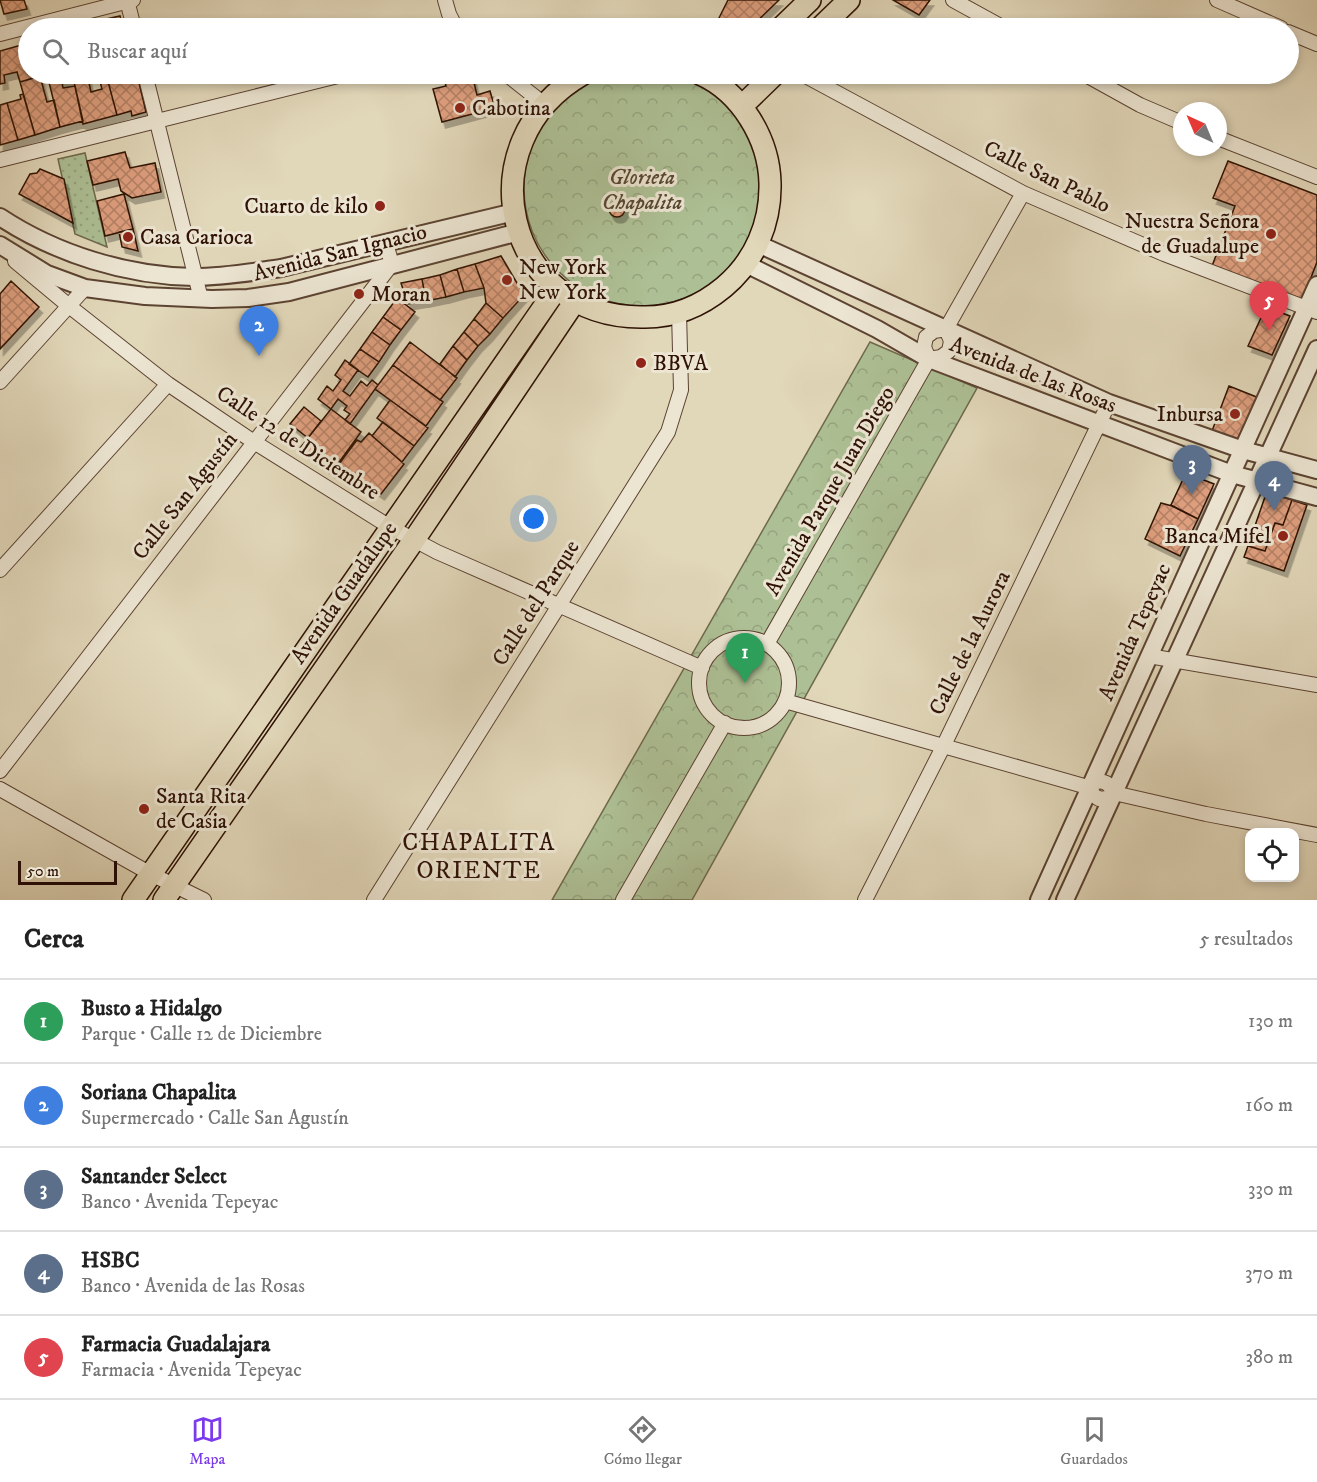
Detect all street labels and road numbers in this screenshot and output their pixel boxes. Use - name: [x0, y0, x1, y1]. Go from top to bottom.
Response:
- street label: Calle San Pablo: [979, 135, 1115, 219]
- street label: Avenida San Ignacio: [250, 218, 430, 288]
- street label: Avenida de las Rosas: [946, 331, 1120, 419]
- street label: Calle 12 de Diciembre: [211, 380, 385, 506]
- street label: Avenida Parque Juan Diego: [759, 382, 901, 600]
- street label: Calle San Agustín: [127, 426, 244, 565]
- street label: Avenida Guadalupe: [285, 517, 403, 669]
- street label: Calle del Parque: [487, 535, 585, 671]
- street label: Avenida Tepeyac: [1093, 559, 1177, 705]
- street label: Calle de la Aurora: [923, 566, 1017, 720]

